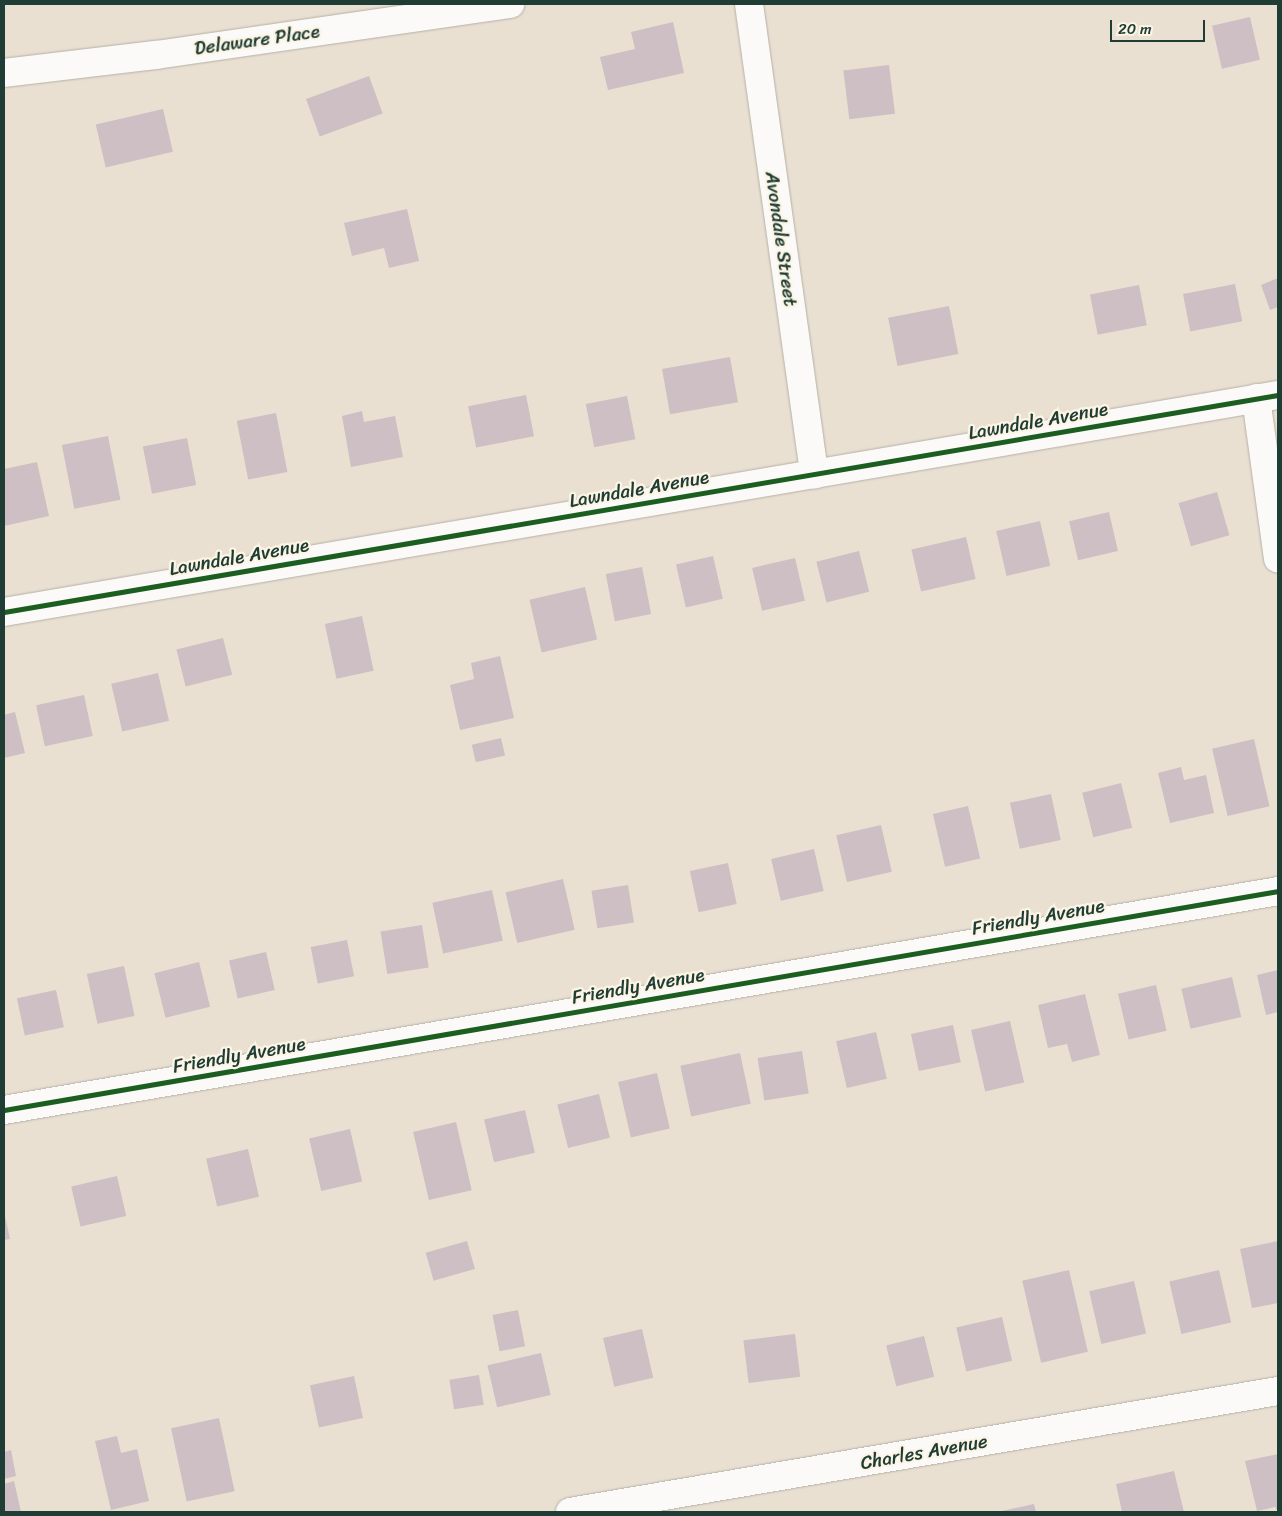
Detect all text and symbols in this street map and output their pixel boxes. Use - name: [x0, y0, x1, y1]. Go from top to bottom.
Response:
- scale bar: [1112, 10, 1207, 42]
- text: 20 m: [1118, 16, 1152, 42]
- street label: Delaware Place: [193, 20, 321, 60]
- street label: Avondale Street: [760, 170, 802, 308]
- street label: Lawndale Avenue: [966, 397, 1110, 445]
- street label: Lawndale Avenue: [567, 465, 711, 513]
- street label: Lawndale Avenue: [167, 533, 311, 581]
- street label: Friendly Avenue: [970, 894, 1106, 940]
- street label: Friendly Avenue: [570, 963, 706, 1009]
- street label: Friendly Avenue: [171, 1032, 307, 1078]
- street label: Charles Avenue: [859, 1430, 989, 1474]

